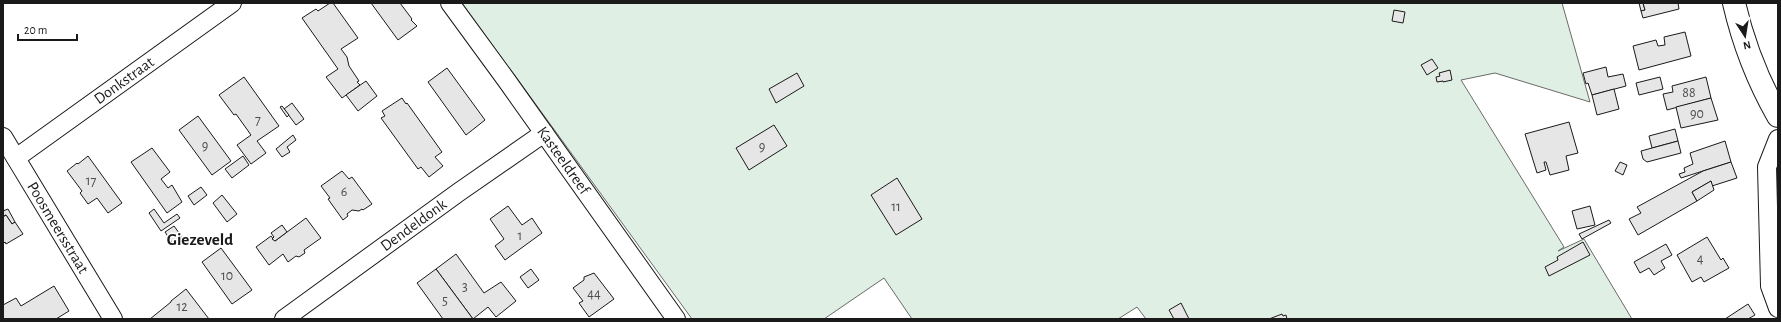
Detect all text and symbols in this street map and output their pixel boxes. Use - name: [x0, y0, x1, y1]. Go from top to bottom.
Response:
- scale bar: [18, 16, 77, 42]
- north arrow: [1725, 16, 1765, 56]
- text: 20 m: [24, 24, 47, 36]
- text: N: [1742, 39, 1752, 51]
- street label: Donkstraat: [91, 54, 157, 107]
- house number: 88: [1682, 86, 1696, 100]
- house number: 90: [1690, 107, 1704, 121]
- house number: 7: [255, 113, 261, 127]
- street label: Kasteeldreef: [534, 124, 593, 198]
- house number: 9: [202, 139, 208, 153]
- house number: 9: [759, 140, 765, 154]
- house number: 17: [86, 174, 96, 188]
- street label: Poosmeersstraat: [24, 179, 92, 276]
- house number: 6: [341, 185, 347, 199]
- street label: Dendeldonk: [378, 195, 450, 254]
- house number: 11: [891, 200, 901, 214]
- house number: 1: [518, 229, 522, 243]
- district label: Giezeveld: [167, 231, 233, 248]
- house number: 4: [1697, 252, 1704, 266]
- house number: 10: [221, 269, 233, 283]
- house number: 3: [462, 280, 468, 294]
- house number: 44: [587, 287, 601, 301]
- house number: 5: [442, 294, 448, 308]
- house number: 12: [176, 300, 188, 314]

